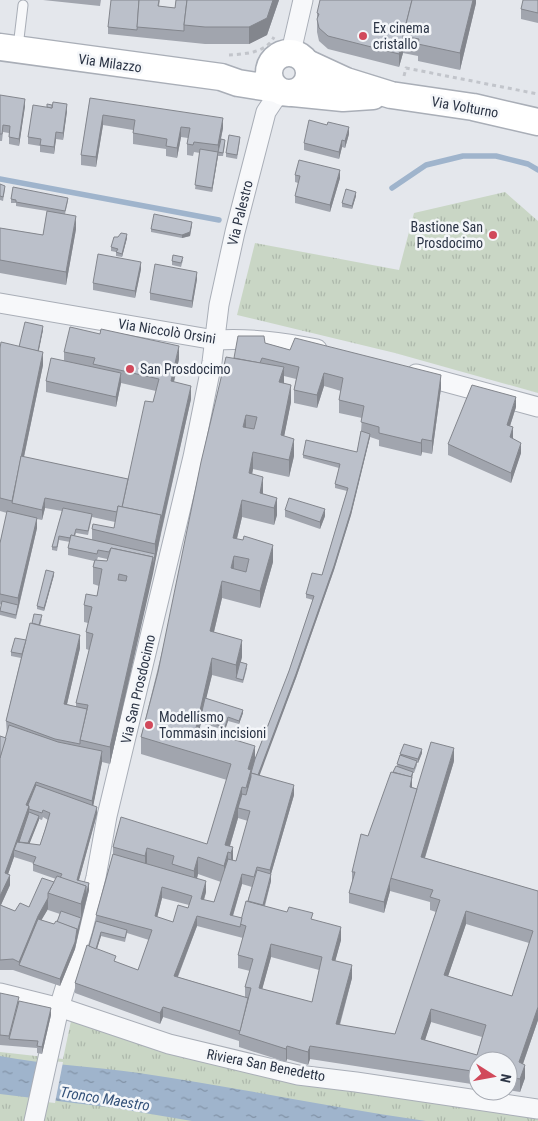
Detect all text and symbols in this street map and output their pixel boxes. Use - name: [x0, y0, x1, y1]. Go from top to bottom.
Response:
- place label: Ex cinema cristallo: [373, 20, 430, 52]
- marker: Ex cinema cristallo: [357, 30, 369, 42]
- street label: Via Milazzo: [77, 51, 143, 75]
- street label: Via Volturno: [430, 93, 500, 121]
- street label: Via Palestro: [224, 179, 256, 247]
- place label: Bastione San Prosdocimo: [411, 219, 483, 251]
- marker: Bastione San Prosdocimo: [487, 229, 499, 241]
- street label: Via Niccolò Orsini: [117, 315, 217, 347]
- place label: San Prosdocimo: [140, 361, 230, 377]
- marker: San Prosdocimo: [124, 363, 136, 375]
- street label: Via San Prosdocimo: [118, 633, 158, 745]
- place label: Modellismo Tommasin incisioni: [159, 709, 266, 741]
- marker: Modellismo Tommasin incisioni: [143, 719, 155, 731]
- street label: Riviera San Benedetto: [205, 1046, 327, 1084]
- north arrow: [468, 1051, 518, 1101]
- text: N: [497, 1073, 514, 1084]
- water label: Tronco Maestro: [59, 1083, 151, 1115]

